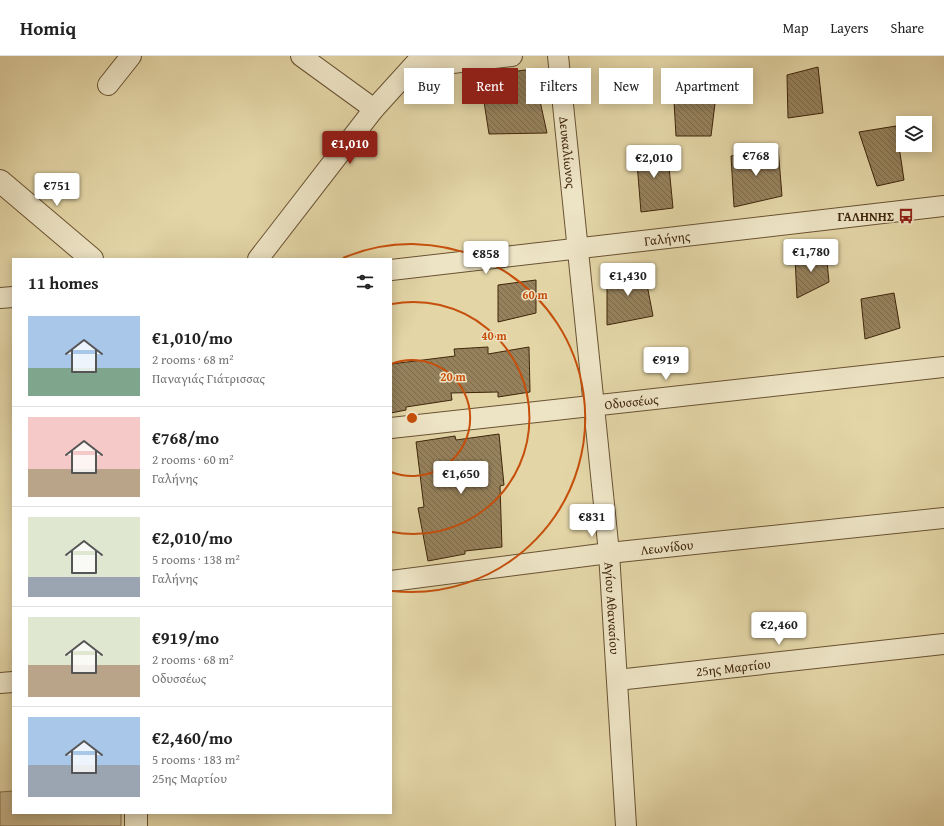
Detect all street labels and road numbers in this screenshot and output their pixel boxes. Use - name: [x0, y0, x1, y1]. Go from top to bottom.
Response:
- street label: Δευκαλίωνος: [555, 115, 581, 190]
- street label: Γαλήνης: [643, 226, 692, 250]
- street label: Οδυσσέως: [604, 389, 660, 414]
- street label: Λεωνίδου: [639, 535, 695, 559]
- street label: Αγίου Αθανασίου: [600, 561, 625, 655]
- street label: 25ης Μαρτίου: [695, 654, 772, 681]

